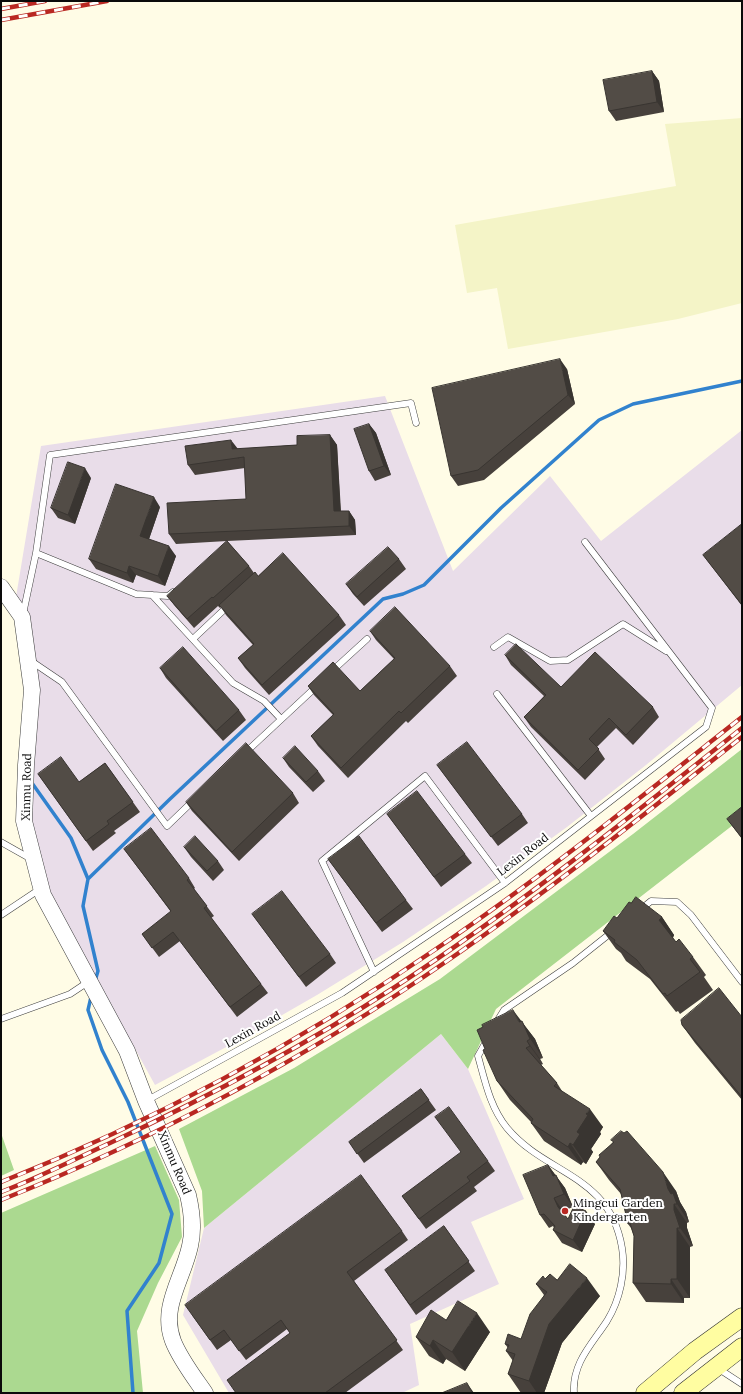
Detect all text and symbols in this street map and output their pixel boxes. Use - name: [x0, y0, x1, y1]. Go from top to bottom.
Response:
- street label: Xinmu Road: [19, 753, 35, 821]
- street label: Lexin Road: [494, 830, 552, 880]
- street label: Lexin Road: [223, 1009, 283, 1051]
- street label: Xinmu Road: [154, 1129, 194, 1197]
- place label: Mingcui Garden Kindergarten: [573, 1197, 663, 1225]
- marker: Mingcui Garden Kindergarten: [560, 1206, 570, 1216]

